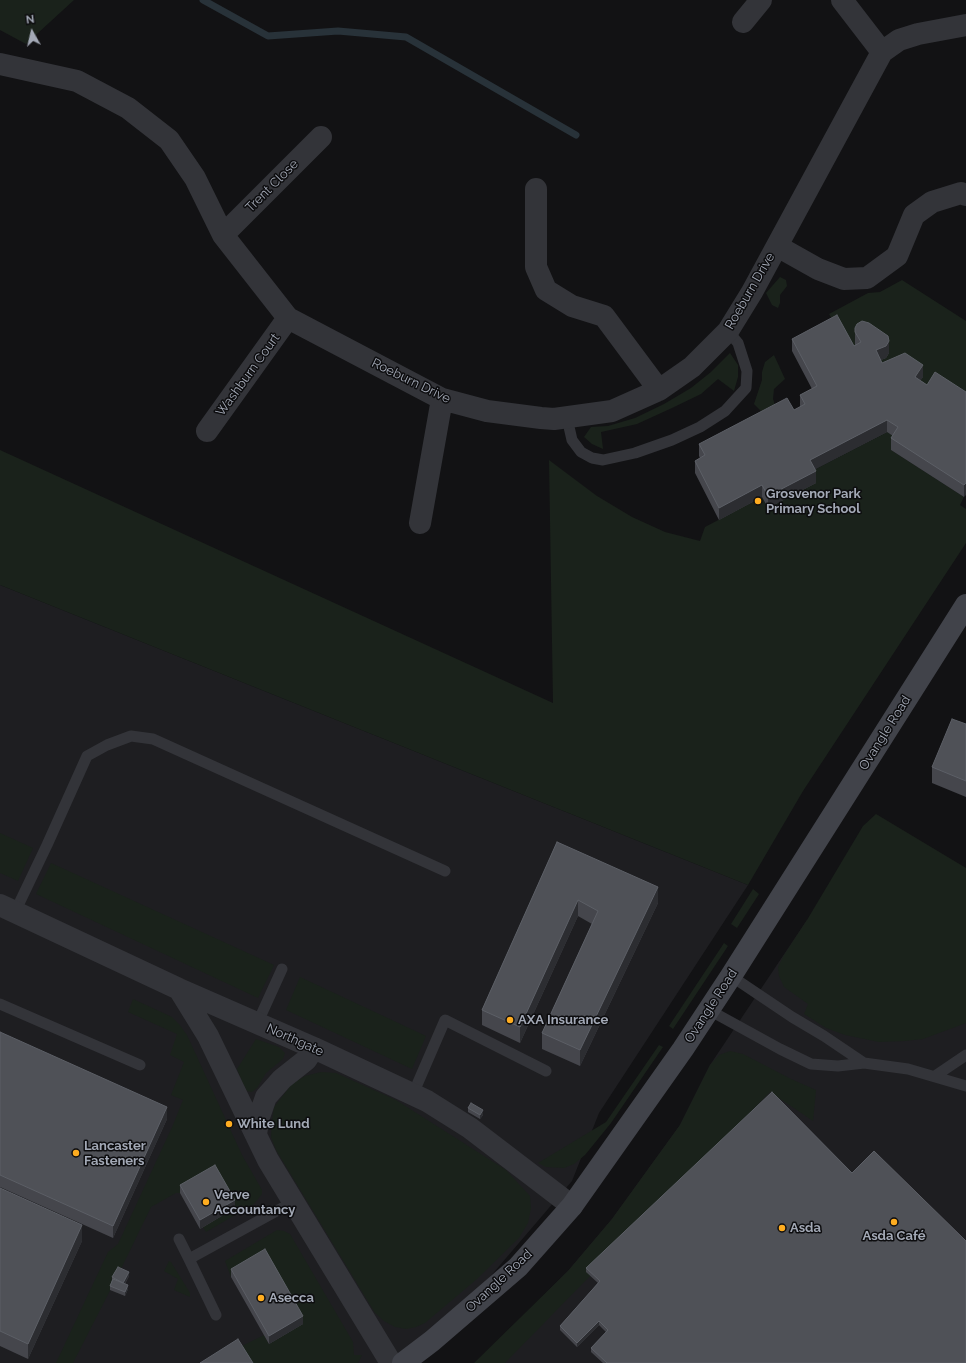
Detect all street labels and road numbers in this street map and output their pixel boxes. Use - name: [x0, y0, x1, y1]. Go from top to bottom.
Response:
- street label: Trent Close: [242, 156, 302, 216]
- street label: Roeburn Drive: [722, 250, 778, 332]
- street label: Washburn Court: [213, 331, 283, 419]
- street label: Roeburn Drive: [369, 355, 453, 407]
- street label: Ovangle Road: [856, 693, 914, 773]
- street label: Ovangle Road: [681, 966, 741, 1046]
- street label: Northgate: [264, 1020, 326, 1060]
- street label: Ovangle Road: [463, 1246, 535, 1316]

